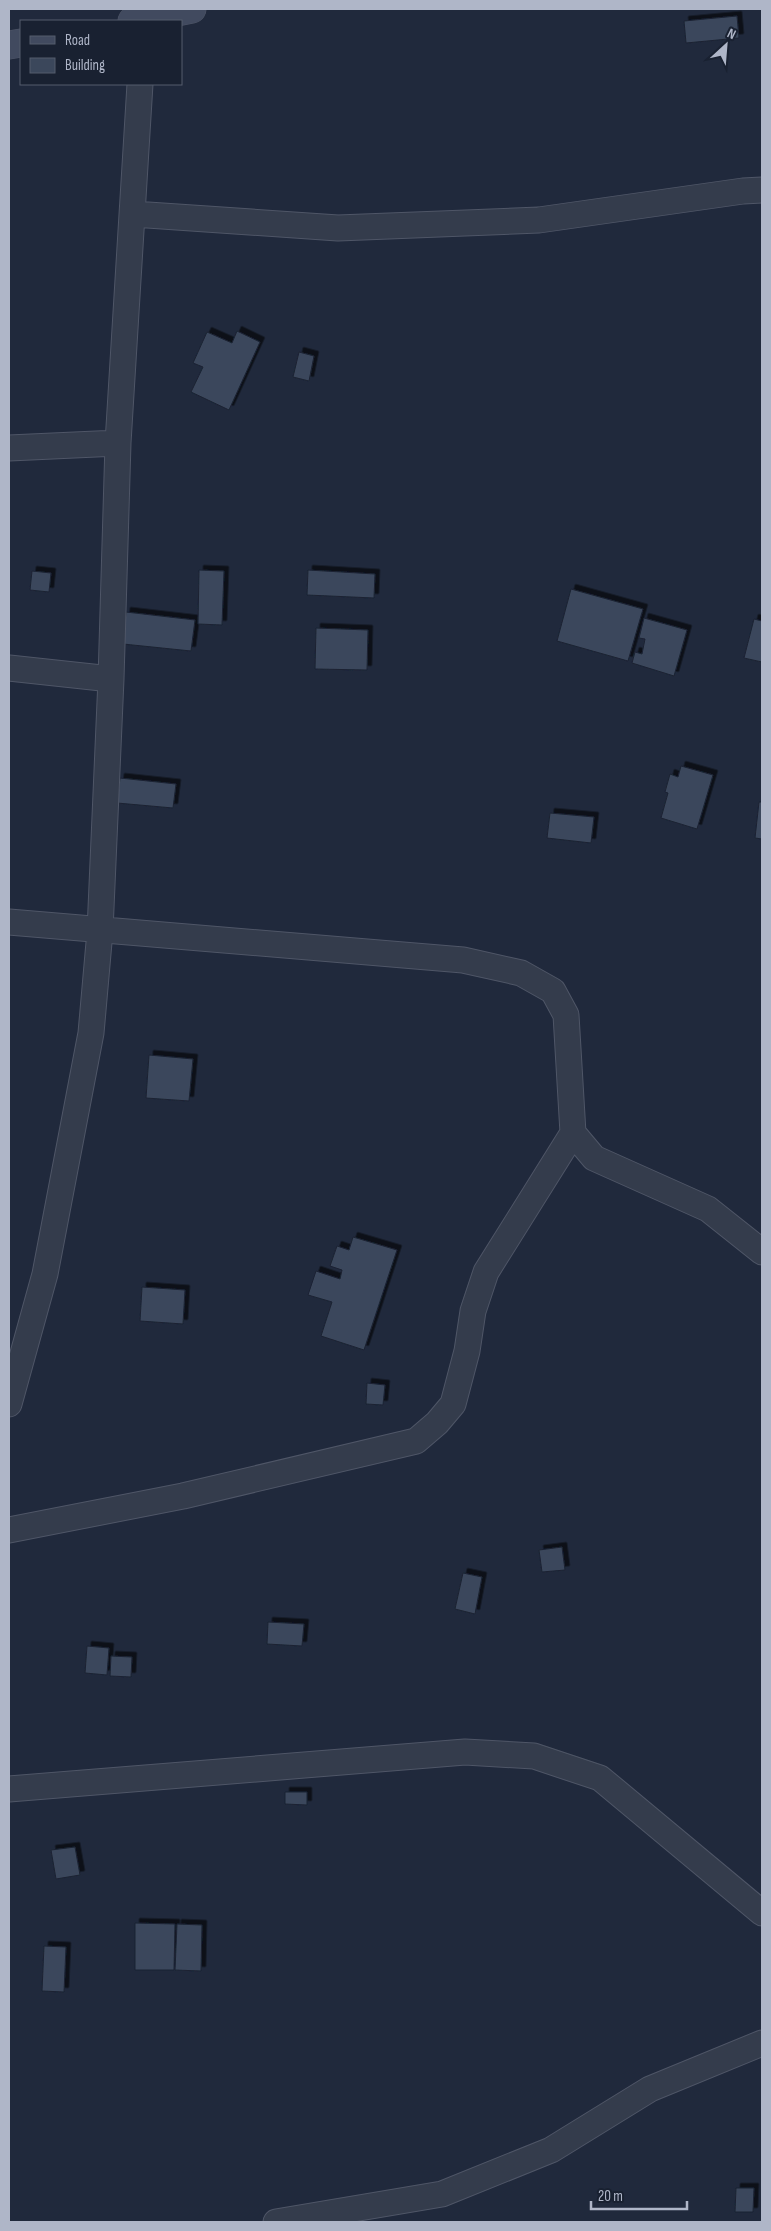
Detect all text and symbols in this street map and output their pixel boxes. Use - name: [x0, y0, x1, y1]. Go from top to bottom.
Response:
- legend: [20, 20, 182, 85]
- north arrow: [701, 20, 751, 70]
- text: N: [724, 24, 739, 43]
- text: Road: [65, 31, 90, 50]
- text: Building: [65, 56, 105, 75]
- scale bar: [591, 2178, 687, 2210]
- text: 20 m: [598, 2187, 623, 2206]

